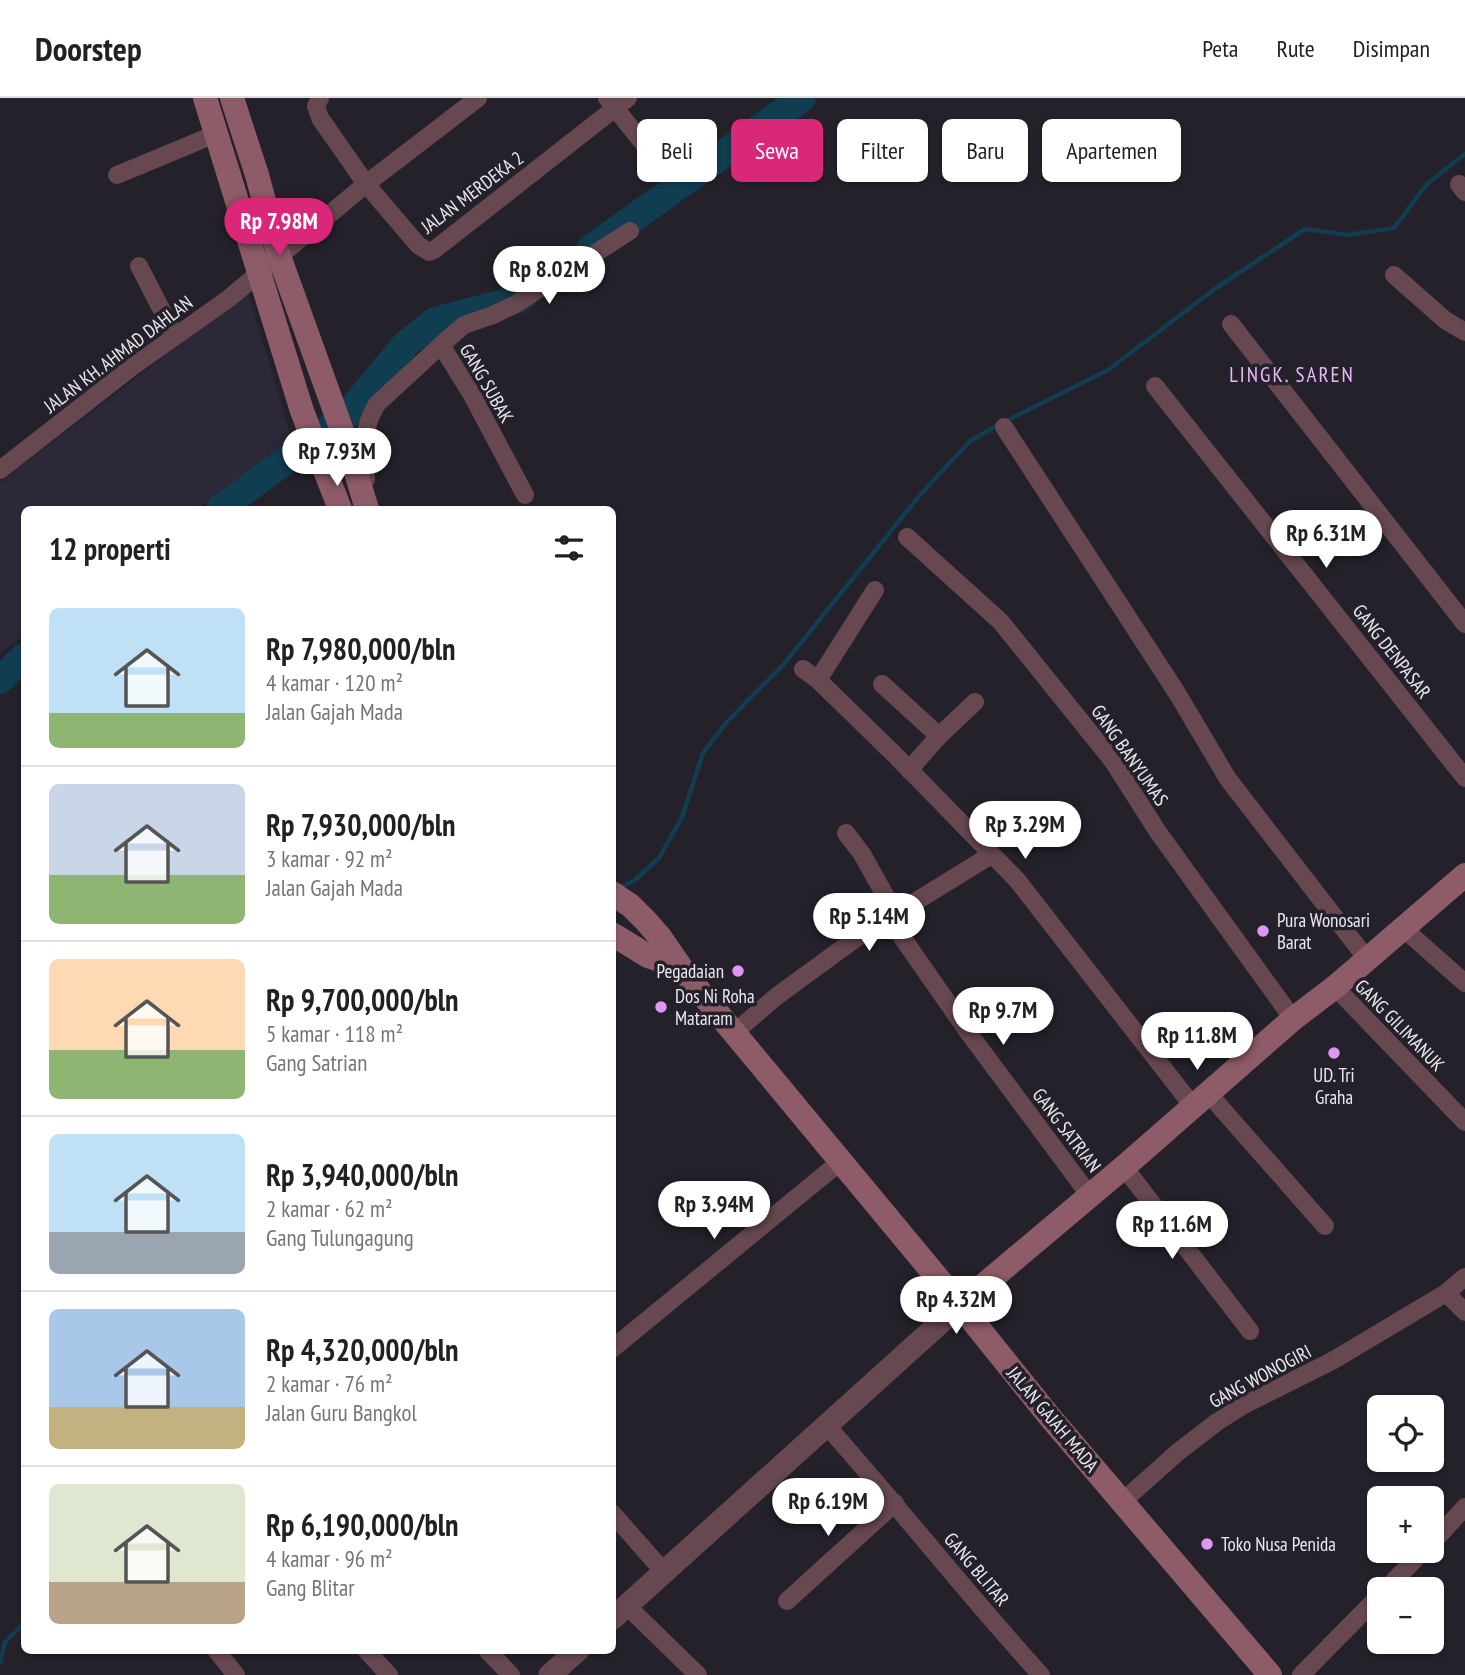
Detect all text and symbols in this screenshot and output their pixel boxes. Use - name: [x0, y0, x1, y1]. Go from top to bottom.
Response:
- text: Doorstep: [35, 27, 142, 70]
- text: Peta: [1202, 33, 1238, 64]
- text: Rute: [1276, 33, 1315, 64]
- text: Disimpan: [1353, 33, 1430, 64]
- chip: Beli: [637, 119, 717, 182]
- chip: Sewa: [731, 119, 823, 182]
- chip: Filter: [837, 119, 928, 182]
- chip: Baru: [942, 119, 1028, 182]
- chip: Apartemen: [1042, 119, 1181, 182]
- street label: JALAN MERDEKA 2: [415, 146, 528, 239]
- pin: Rp 7.98M: [207, 198, 351, 258]
- text: Rp 7.98M: [240, 206, 318, 235]
- pin: Rp 8.02M: [477, 246, 621, 306]
- text: Rp 8.02M: [509, 254, 589, 283]
- street label: JALAN KH. AHMAD DAHLAN: [38, 290, 197, 418]
- street label: GANG SUBAK: [455, 339, 519, 427]
- district label: LINGK. SAREN: [1229, 361, 1355, 388]
- pin: Rp 7.93M: [265, 428, 409, 488]
- text: Rp 7.93M: [298, 436, 376, 465]
- pin: Rp 6.31M: [1254, 510, 1398, 570]
- text: Rp 6.31M: [1286, 518, 1366, 547]
- text: 12 properti: [49, 529, 171, 568]
- icon: filters: [550, 529, 588, 567]
- street label: GANG DENPASAR: [1348, 599, 1436, 703]
- text: Rp 7,980,000/bln: [266, 629, 456, 668]
- icon: home: [105, 636, 189, 720]
- text: 4 kamar · 120 m²: [266, 668, 403, 697]
- text: Jalan Gajah Mada: [266, 697, 403, 726]
- street label: GANG BANYUMAS: [1086, 700, 1174, 810]
- pin: Rp 3.29M: [953, 802, 1097, 861]
- text: Rp 7,930,000/bln: [266, 805, 456, 844]
- text: Rp 3.29M: [985, 809, 1065, 838]
- icon: home: [105, 812, 189, 896]
- text: 3 kamar · 92 m²: [266, 844, 393, 873]
- text: Jalan Gajah Mada: [266, 873, 403, 902]
- pin: Rp 5.14M: [797, 894, 941, 953]
- text: Rp 5.14M: [829, 901, 909, 930]
- place label: Pura Wonosari Barat: [1277, 908, 1370, 954]
- marker: Pura Wonosari Barat: [1255, 923, 1271, 939]
- place label: Pegadaian: [657, 959, 724, 983]
- marker: Pegadaian: [730, 963, 746, 979]
- street label: GANG GILIMANUK: [1350, 974, 1450, 1076]
- text: Rp 9,700,000/bln: [266, 980, 459, 1019]
- place label: Dos Ni Roha Mataram: [675, 984, 755, 1030]
- icon: home: [105, 987, 189, 1071]
- pin: Rp 9.7M: [938, 988, 1068, 1047]
- text: Rp 9.7M: [969, 995, 1037, 1024]
- marker: Dos Ni Roha Mataram: [653, 999, 669, 1015]
- pin: Rp 11.8M: [1125, 1012, 1269, 1072]
- text: 5 kamar · 118 m²: [266, 1019, 403, 1048]
- text: Rp 11.8M: [1157, 1020, 1237, 1049]
- marker: UD. Tri Graha: [1326, 1045, 1342, 1061]
- text: Gang Satrian: [266, 1048, 367, 1077]
- place label: UD. Tri Graha: [1313, 1063, 1355, 1109]
- street label: GANG SATRIAN: [1028, 1083, 1106, 1177]
- text: Rp 3,940,000/bln: [266, 1155, 459, 1194]
- icon: home: [105, 1162, 189, 1246]
- pin: Rp 3.94M: [642, 1182, 786, 1241]
- text: Rp 3.94M: [674, 1189, 754, 1218]
- text: 2 kamar · 62 m²: [266, 1194, 393, 1223]
- pin: Rp 11.6M: [1100, 1202, 1244, 1261]
- text: Rp 11.6M: [1132, 1209, 1212, 1238]
- text: Gang Tulungagung: [266, 1223, 414, 1252]
- pin: Rp 4.32M: [884, 1276, 1028, 1336]
- text: Rp 4.32M: [916, 1284, 996, 1313]
- text: Rp 4,320,000/bln: [266, 1330, 459, 1369]
- icon: home: [105, 1337, 189, 1421]
- street label: GANG WONOGIRI: [1205, 1339, 1315, 1413]
- street label: JALAN GAJAH MADA: [1001, 1361, 1104, 1477]
- text: 2 kamar · 76 m²: [266, 1369, 393, 1398]
- map controls: [1367, 1395, 1444, 1654]
- button: locate: [1367, 1395, 1444, 1472]
- text: Jalan Guru Bangkol: [266, 1398, 417, 1427]
- pin: Rp 6.19M: [756, 1478, 900, 1538]
- text: Rp 6.19M: [788, 1486, 868, 1515]
- button: +: [1367, 1486, 1444, 1563]
- text: Rp 6,190,000/bln: [266, 1505, 459, 1544]
- icon: home: [105, 1512, 189, 1596]
- street label: GANG BLITAR: [939, 1527, 1015, 1611]
- place label: Toko Nusa Penida: [1221, 1532, 1336, 1556]
- marker: Toko Nusa Penida: [1199, 1536, 1215, 1552]
- text: 4 kamar · 96 m²: [266, 1544, 393, 1573]
- text: Gang Blitar: [266, 1573, 354, 1602]
- button: −: [1367, 1577, 1444, 1654]

